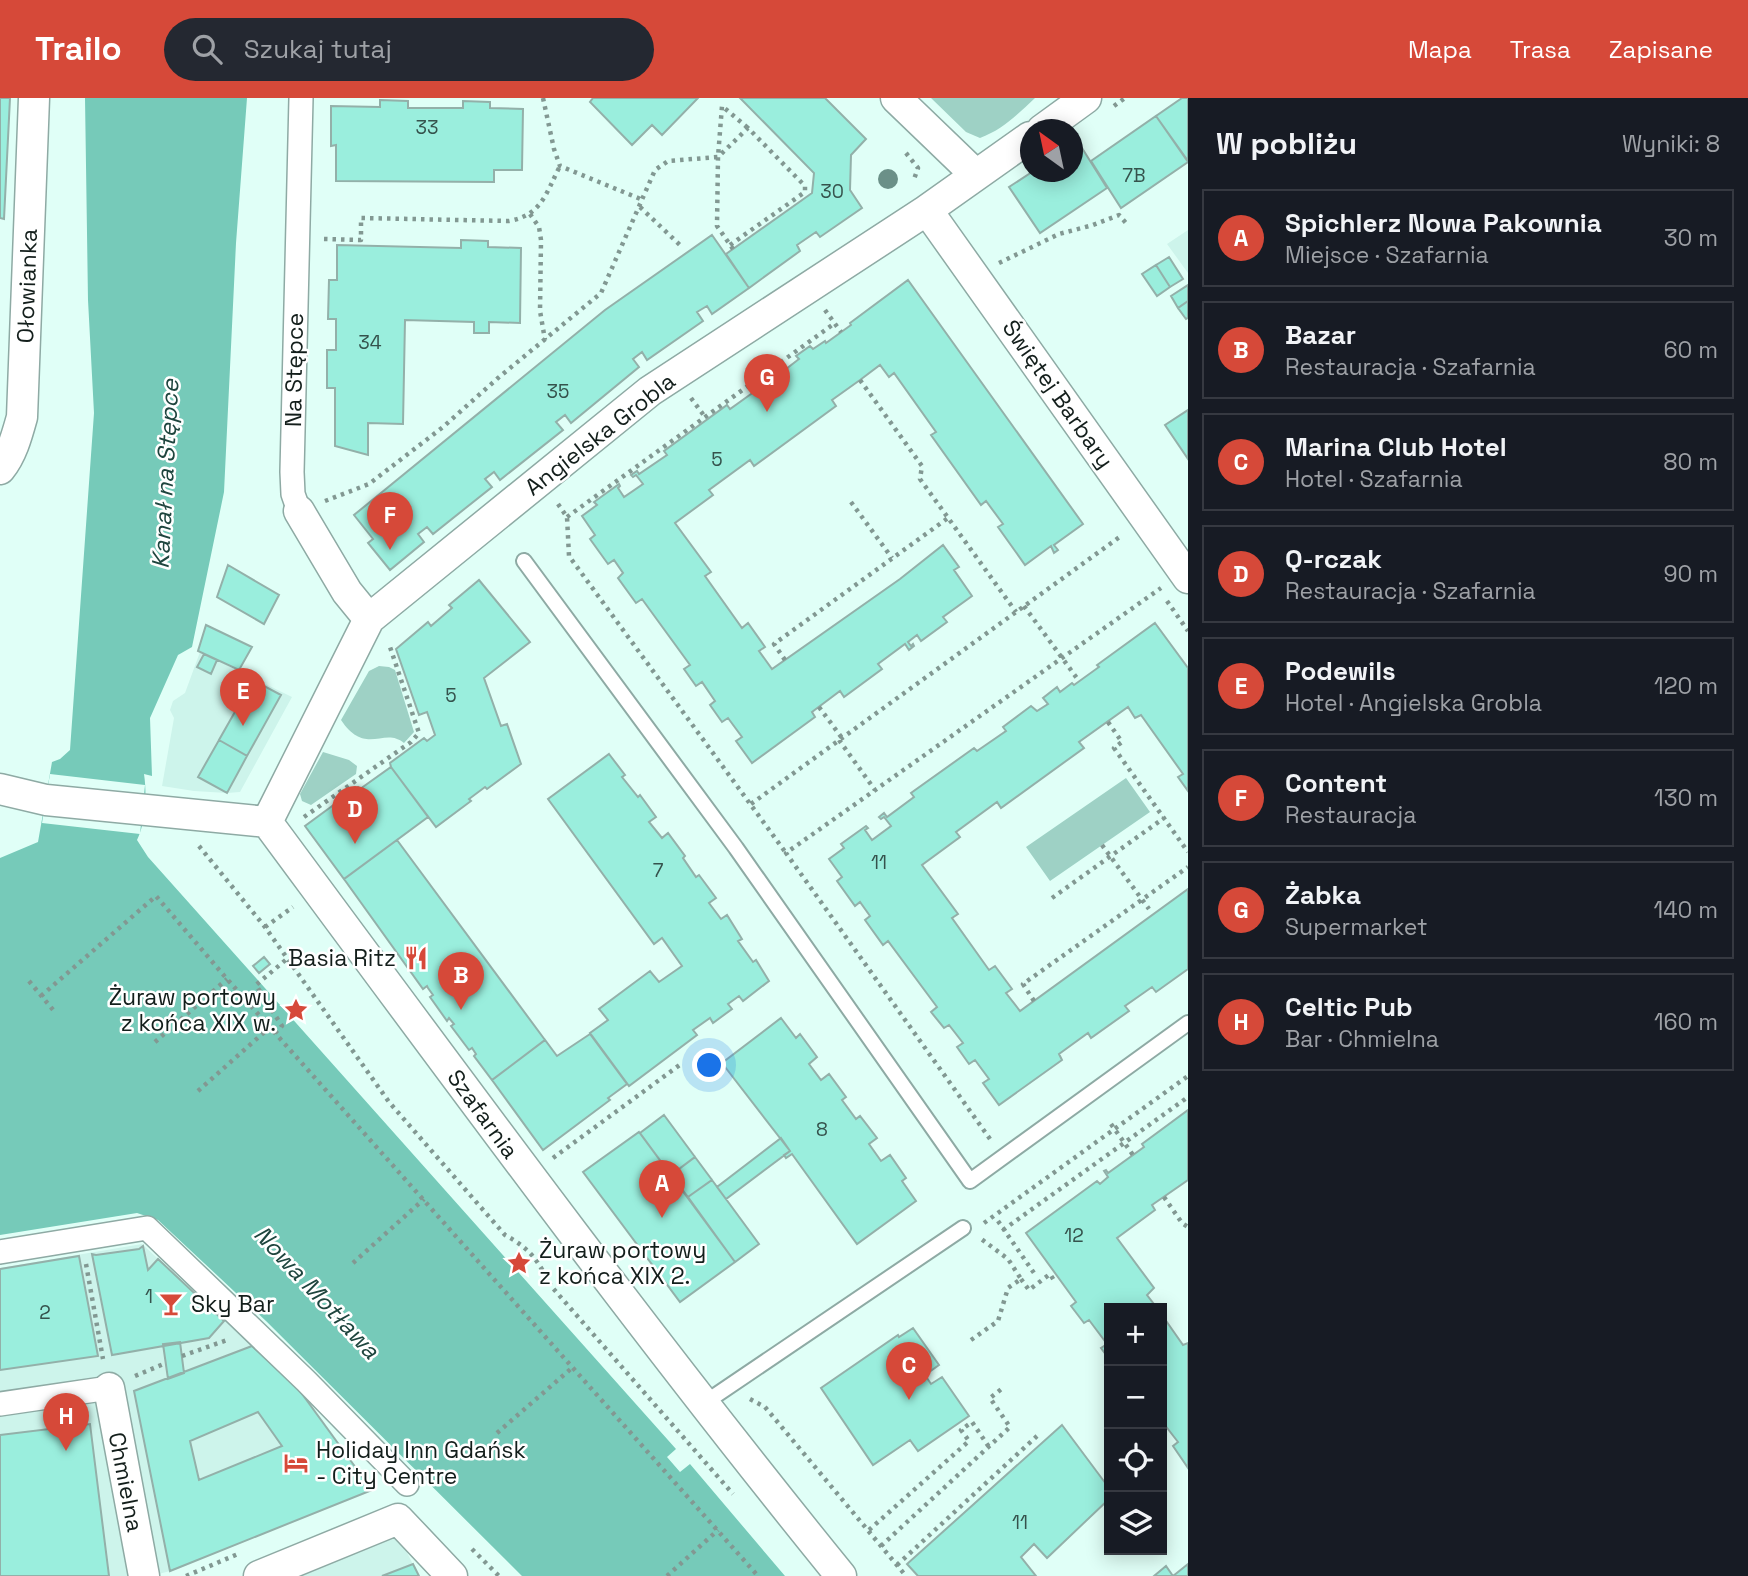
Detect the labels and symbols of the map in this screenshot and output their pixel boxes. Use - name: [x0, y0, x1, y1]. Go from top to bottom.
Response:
- house number: 33: [416, 115, 438, 140]
- north arrow: [1020, 119, 1083, 182]
- house number: 7B: [1122, 163, 1146, 188]
- house number: 30: [820, 179, 844, 204]
- street label: Ołowianka: [10, 228, 44, 344]
- street label: Na Stępce: [278, 313, 310, 427]
- street label: Świętej Barbary: [996, 314, 1120, 474]
- house number: 34: [358, 330, 382, 355]
- pin: G: [744, 354, 790, 412]
- street label: Angielska Grobla: [519, 366, 681, 502]
- water label: Kanał na Stępce: [145, 378, 185, 570]
- house number: 35: [547, 379, 569, 404]
- house number: 5: [711, 447, 723, 472]
- pin: F: [367, 492, 413, 550]
- pin: E: [220, 668, 266, 726]
- house number: 5: [445, 683, 457, 708]
- pin: D: [332, 786, 378, 844]
- house number: 11: [871, 850, 887, 875]
- house number: 7: [653, 858, 664, 883]
- place label: Basia Ritz: [288, 943, 396, 973]
- restaurant icon: Basia Ritz: [402, 944, 430, 972]
- pin: B: [438, 952, 484, 1010]
- place label: Żuraw portowy z końca XIX w.: [109, 982, 276, 1038]
- place icon: Żuraw portowy z końca XIX w.: [282, 996, 310, 1024]
- your location: [692, 1048, 726, 1082]
- street label: Szafarnia: [440, 1063, 526, 1165]
- house number: 8: [816, 1117, 828, 1142]
- pin: A: [639, 1160, 685, 1218]
- water label: Nowa Motława: [247, 1219, 387, 1365]
- house number: 12: [1064, 1223, 1084, 1248]
- place label: Żuraw portowy z końca XIX 2.: [539, 1235, 706, 1291]
- place icon: Żuraw portowy z końca XIX 2.: [505, 1249, 533, 1277]
- house number: 1: [145, 1284, 153, 1309]
- place label: Sky Bar: [191, 1289, 275, 1319]
- bar icon: Sky Bar: [157, 1290, 185, 1318]
- house number: 2: [39, 1300, 51, 1325]
- pin: C: [886, 1342, 932, 1400]
- pin: H: [43, 1393, 89, 1451]
- street label: Chmielna: [102, 1430, 150, 1534]
- place label: Holiday Inn Gdańsk - City Centre: [316, 1435, 526, 1491]
- hotel icon: Holiday Inn Gdańsk - City Centre: [282, 1449, 310, 1477]
- house number: 11: [1012, 1510, 1028, 1535]

